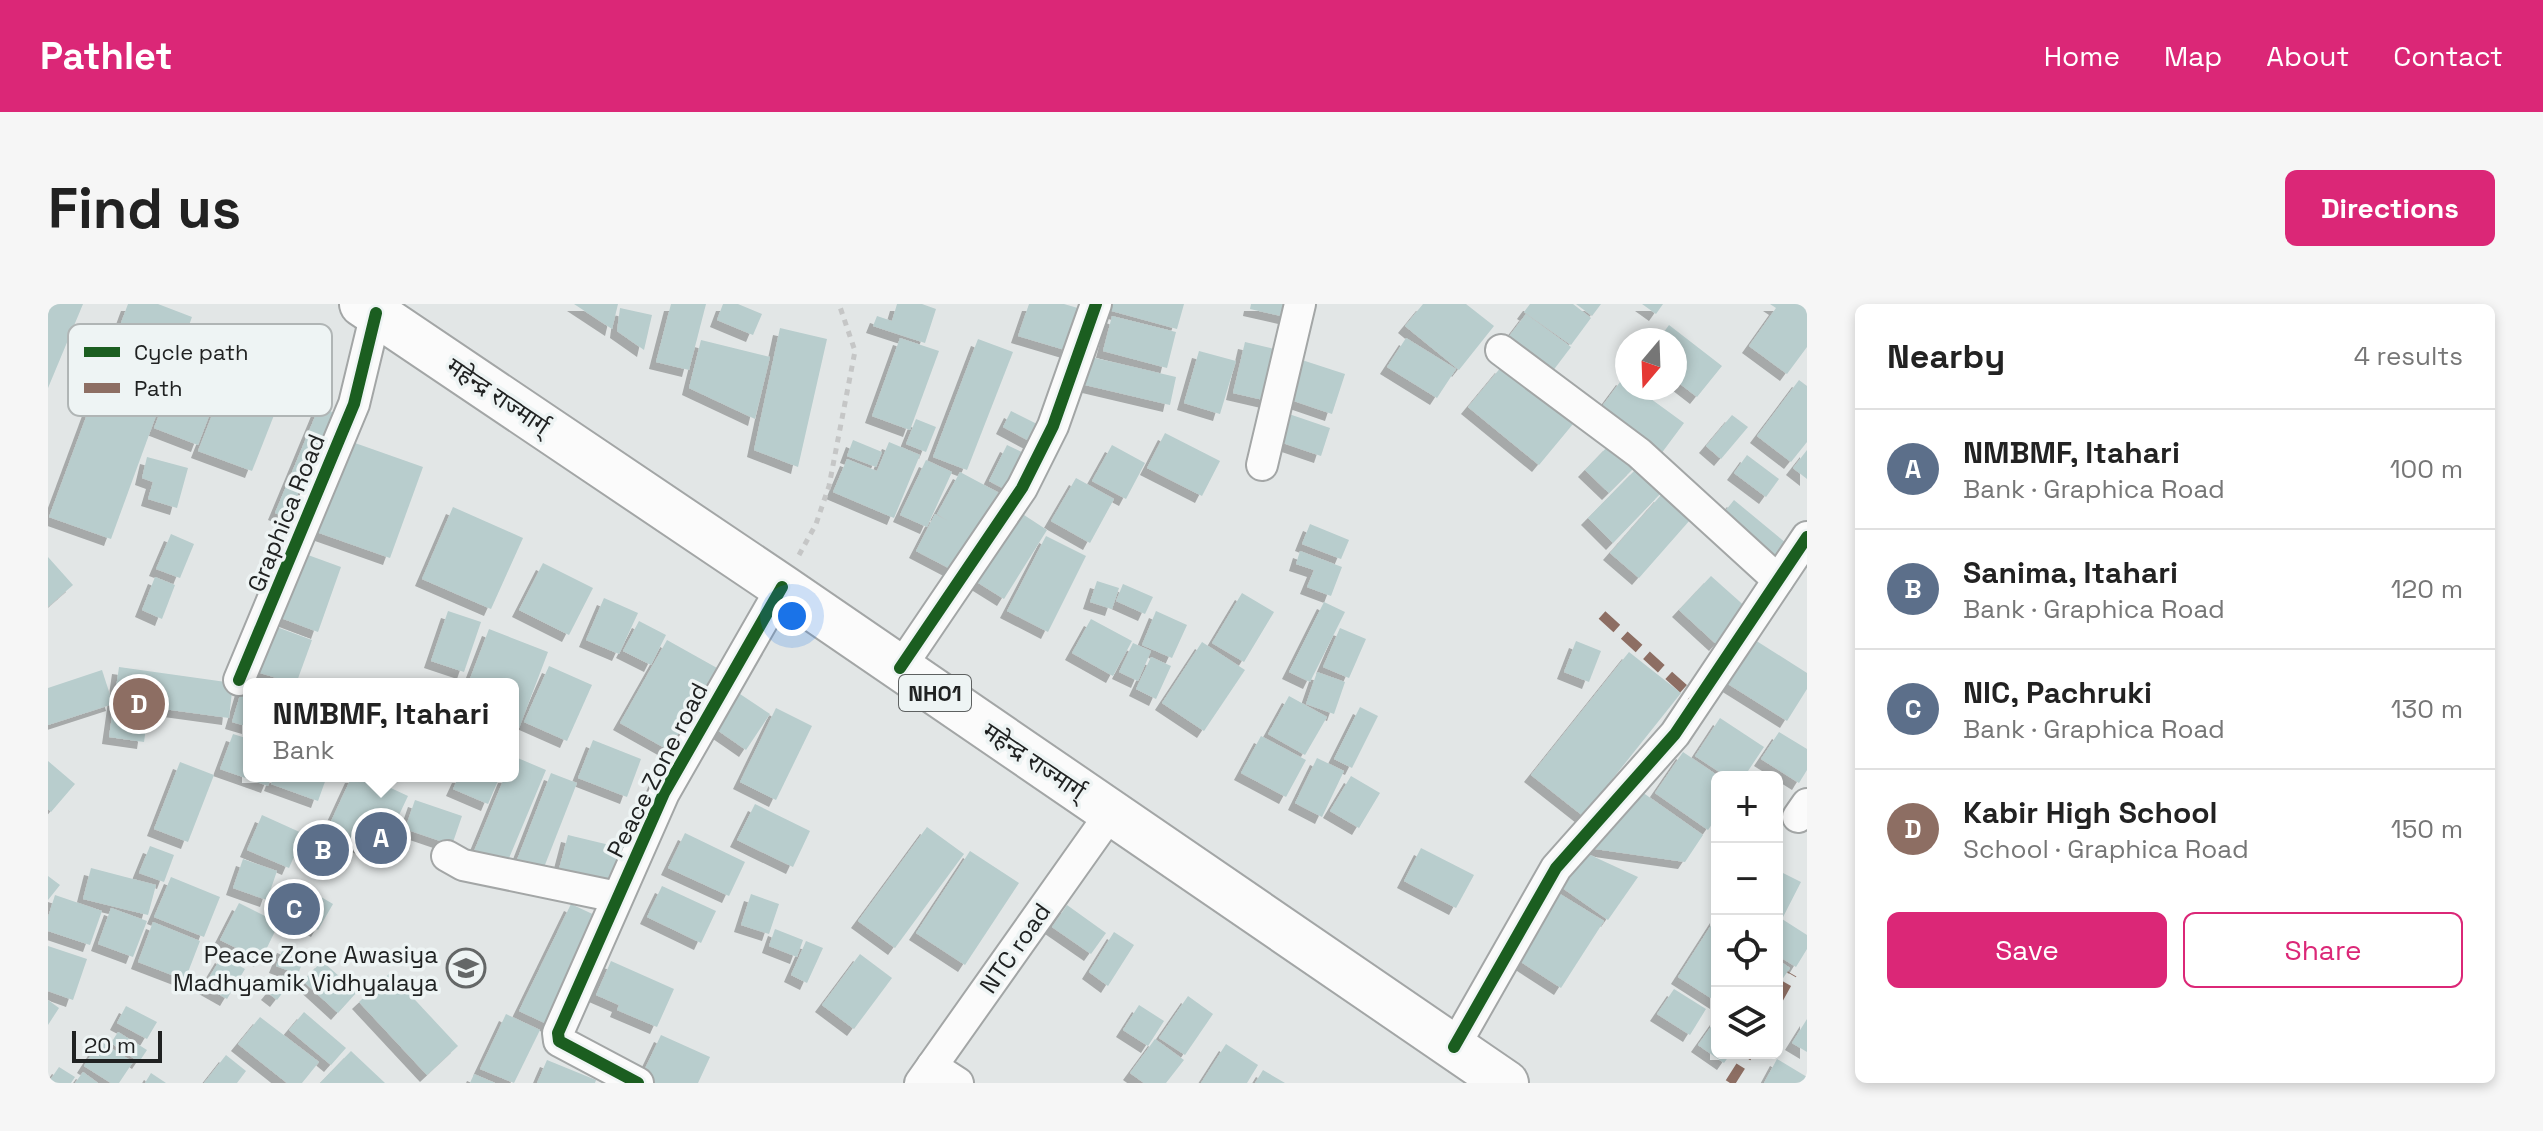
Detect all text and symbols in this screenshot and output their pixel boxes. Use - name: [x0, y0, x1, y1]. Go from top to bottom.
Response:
- text: Pathlet: [40, 32, 173, 80]
- text: Home: [2044, 38, 2120, 74]
- text: Map: [2164, 38, 2222, 74]
- text: About: [2266, 38, 2349, 74]
- text: Contact: [2393, 38, 2503, 74]
- button: Directions: [2285, 170, 2495, 246]
- text: Find us: [48, 173, 241, 244]
- legend: [68, 324, 332, 416]
- north arrow: [1615, 328, 1687, 400]
- text: Nearby: [1887, 335, 2005, 378]
- text: Cycle path: [134, 338, 249, 366]
- text: 4 results: [2354, 339, 2463, 373]
- street label: महेन्द्र राज्मार्ग्: [441, 350, 559, 444]
- text: Path: [134, 374, 183, 402]
- street label: Graphica Road: [240, 430, 332, 596]
- text: NMBMF, Itahari: [1963, 433, 2180, 472]
- text: A: [1905, 452, 1921, 486]
- text: 100 m: [2390, 452, 2463, 486]
- text: Bank · Graphica Road: [1963, 472, 2225, 506]
- text: Sanima, Itahari: [1963, 553, 2178, 592]
- text: B: [1904, 572, 1922, 606]
- text: 120 m: [2391, 572, 2463, 606]
- text: Bank · Graphica Road: [1963, 592, 2225, 626]
- your location: [772, 596, 812, 636]
- text: NIC, Pachruki: [1963, 673, 2152, 712]
- pin: D: [113, 674, 165, 734]
- road number: NH01: [899, 675, 971, 711]
- street label: Peace Zone road: [600, 677, 714, 863]
- popup: [243, 678, 519, 782]
- text: C: [1905, 692, 1921, 726]
- text: 130 m: [2391, 692, 2463, 726]
- text: NMBMF, Itahari: [273, 694, 489, 733]
- text: Bank · Graphica Road: [1963, 712, 2225, 746]
- street label: महेन्द्र राज्मार्ग्: [977, 715, 1095, 809]
- text: Bank: [273, 733, 335, 767]
- map controls: [1711, 771, 1783, 1059]
- button: +: [1711, 771, 1783, 843]
- text: Kabir High School: [1963, 793, 2218, 832]
- pin: A: [355, 808, 407, 868]
- text: D: [1904, 812, 1922, 846]
- text: 150 m: [2391, 812, 2463, 846]
- pin: B: [297, 820, 349, 880]
- text: School · Graphica Road: [1963, 832, 2249, 866]
- button: −: [1711, 843, 1783, 915]
- pin: C: [268, 879, 320, 939]
- street label: NTC road: [973, 897, 1057, 999]
- button: Save: [1887, 912, 2167, 988]
- button: Share: [2183, 912, 2463, 988]
- button: locate: [1711, 915, 1783, 987]
- place label: Peace Zone Awasiya Madhyamik Vidhyalaya: [173, 939, 438, 998]
- school or university icon: Peace Zone Awasiya Madhyamik Vidhyalaya: [445, 947, 487, 989]
- button: layers: [1711, 987, 1783, 1059]
- scale bar: [72, 1027, 162, 1063]
- text: 20 m: [84, 1031, 136, 1059]

